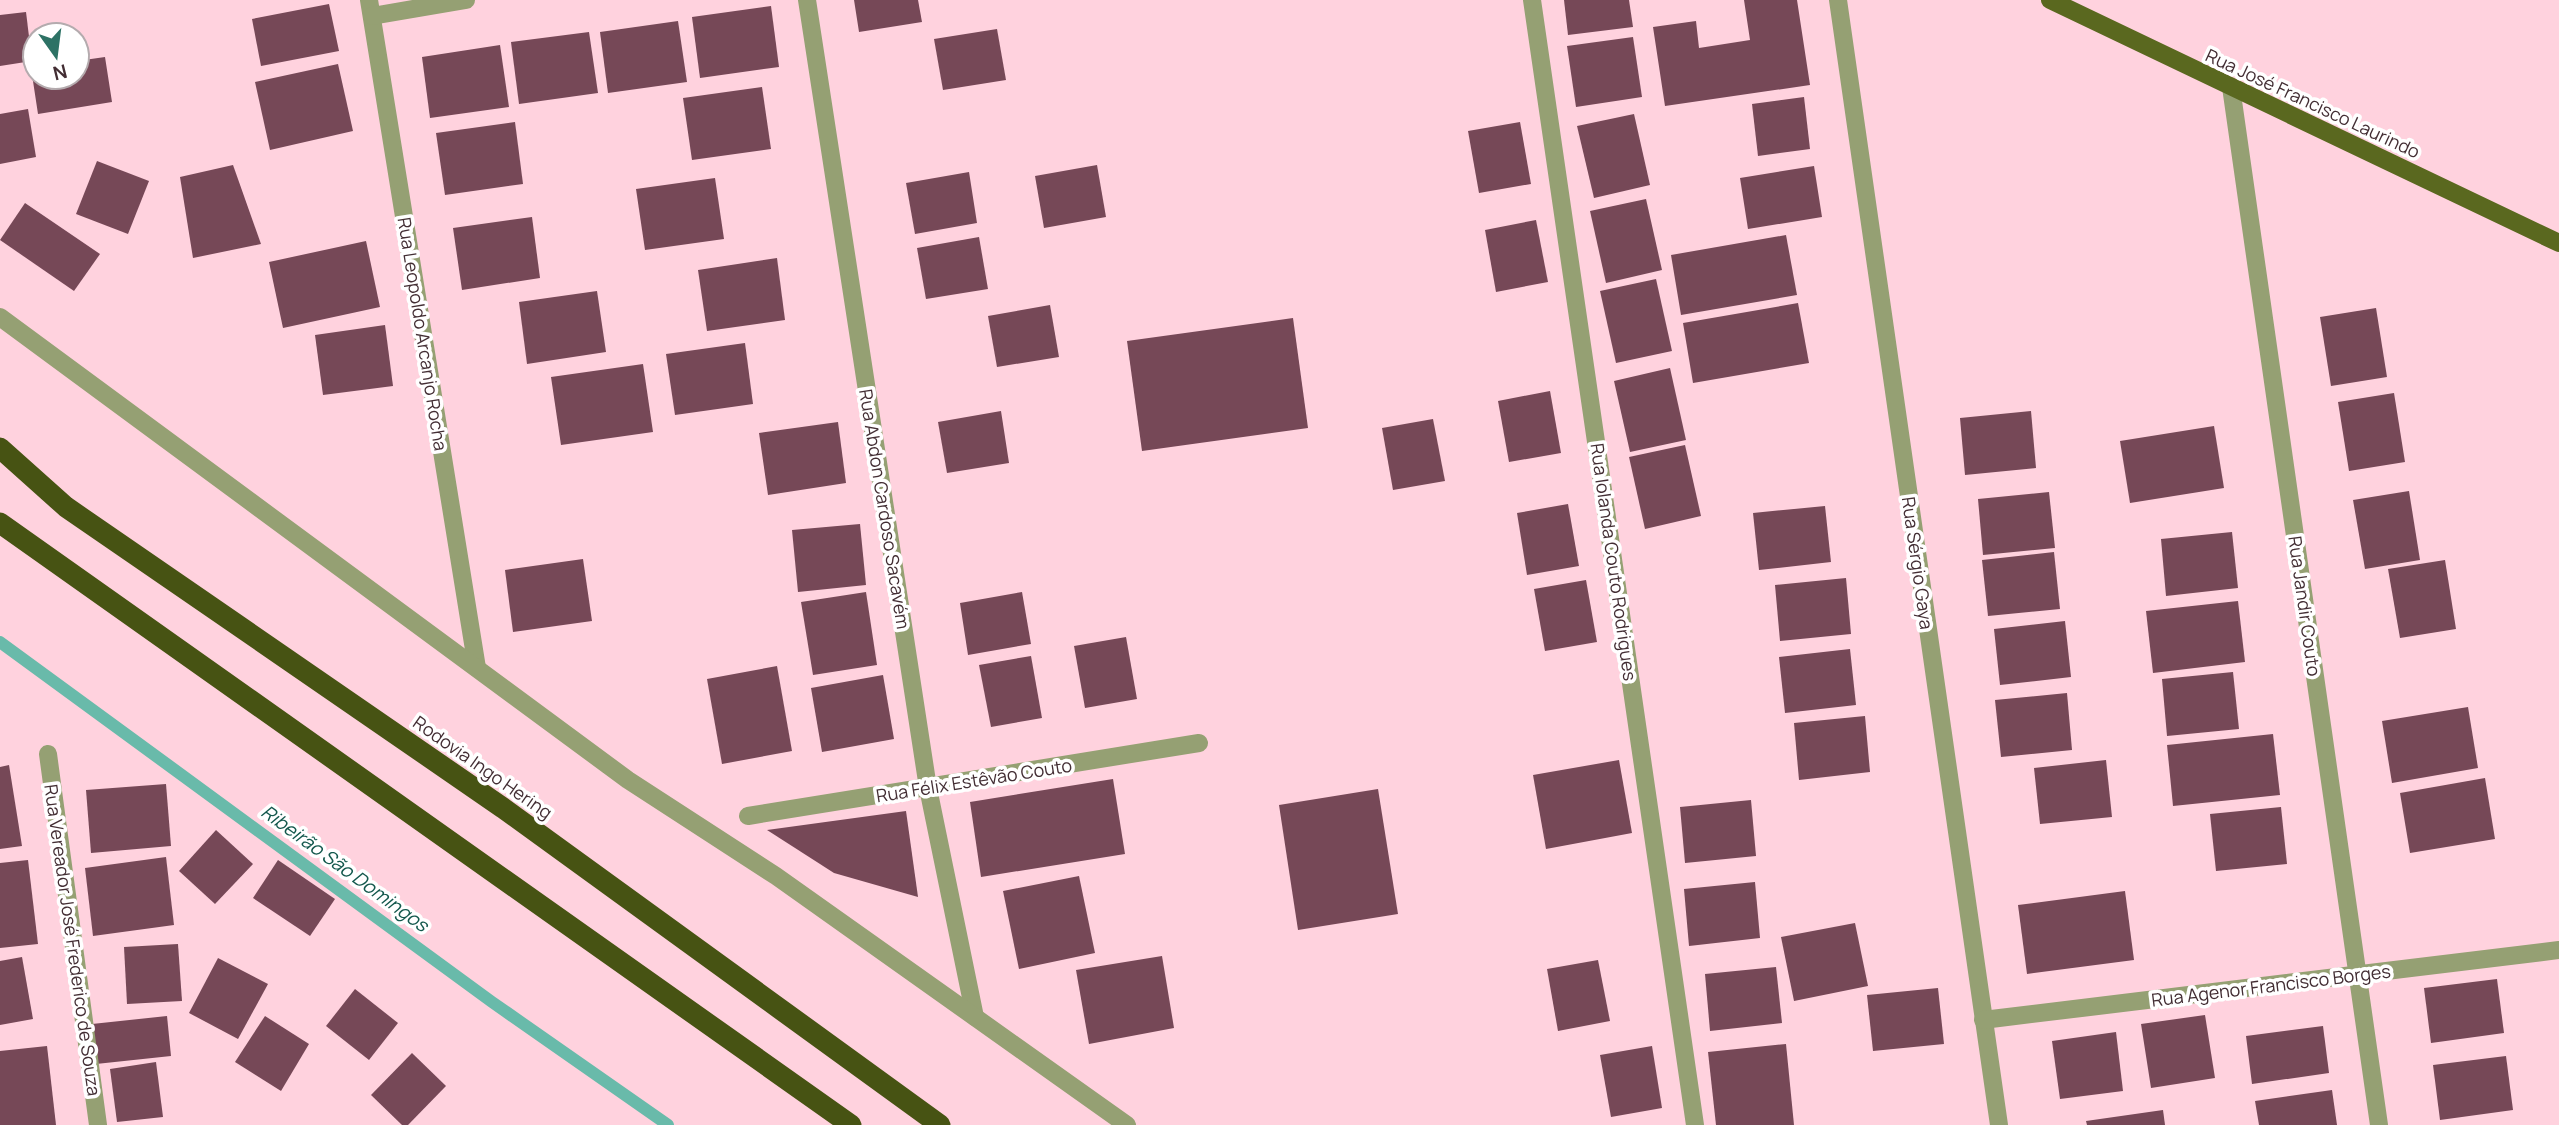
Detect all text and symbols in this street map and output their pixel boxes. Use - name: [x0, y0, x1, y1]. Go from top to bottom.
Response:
- north arrow: [21, 21, 91, 91]
- street label: Rua José Francisco Laurindo: [2202, 43, 2424, 163]
- text: N: [50, 58, 70, 87]
- street label: Rua Leopoldo Arcanjo Rocha: [393, 216, 453, 452]
- street label: Rua Abdon Cardoso Sacavém: [854, 387, 916, 631]
- street label: Rua Iolanda Couto Rodrigues: [1585, 442, 1643, 682]
- street label: Rua Sérgio Gaya: [1897, 495, 1939, 631]
- street label: Rua Jandir Couto: [2283, 534, 2327, 678]
- street label: Rodovia Ingo Hering: [409, 710, 557, 824]
- street label: Rua Félix Estêvão Couto: [874, 753, 1074, 807]
- street label: Rua Vereador José Frederico de Souza: [39, 783, 107, 1097]
- water label: Ribeirão São Domingos: [256, 798, 435, 939]
- street label: Rua Agenor Francisco Borges: [2150, 958, 2392, 1012]

